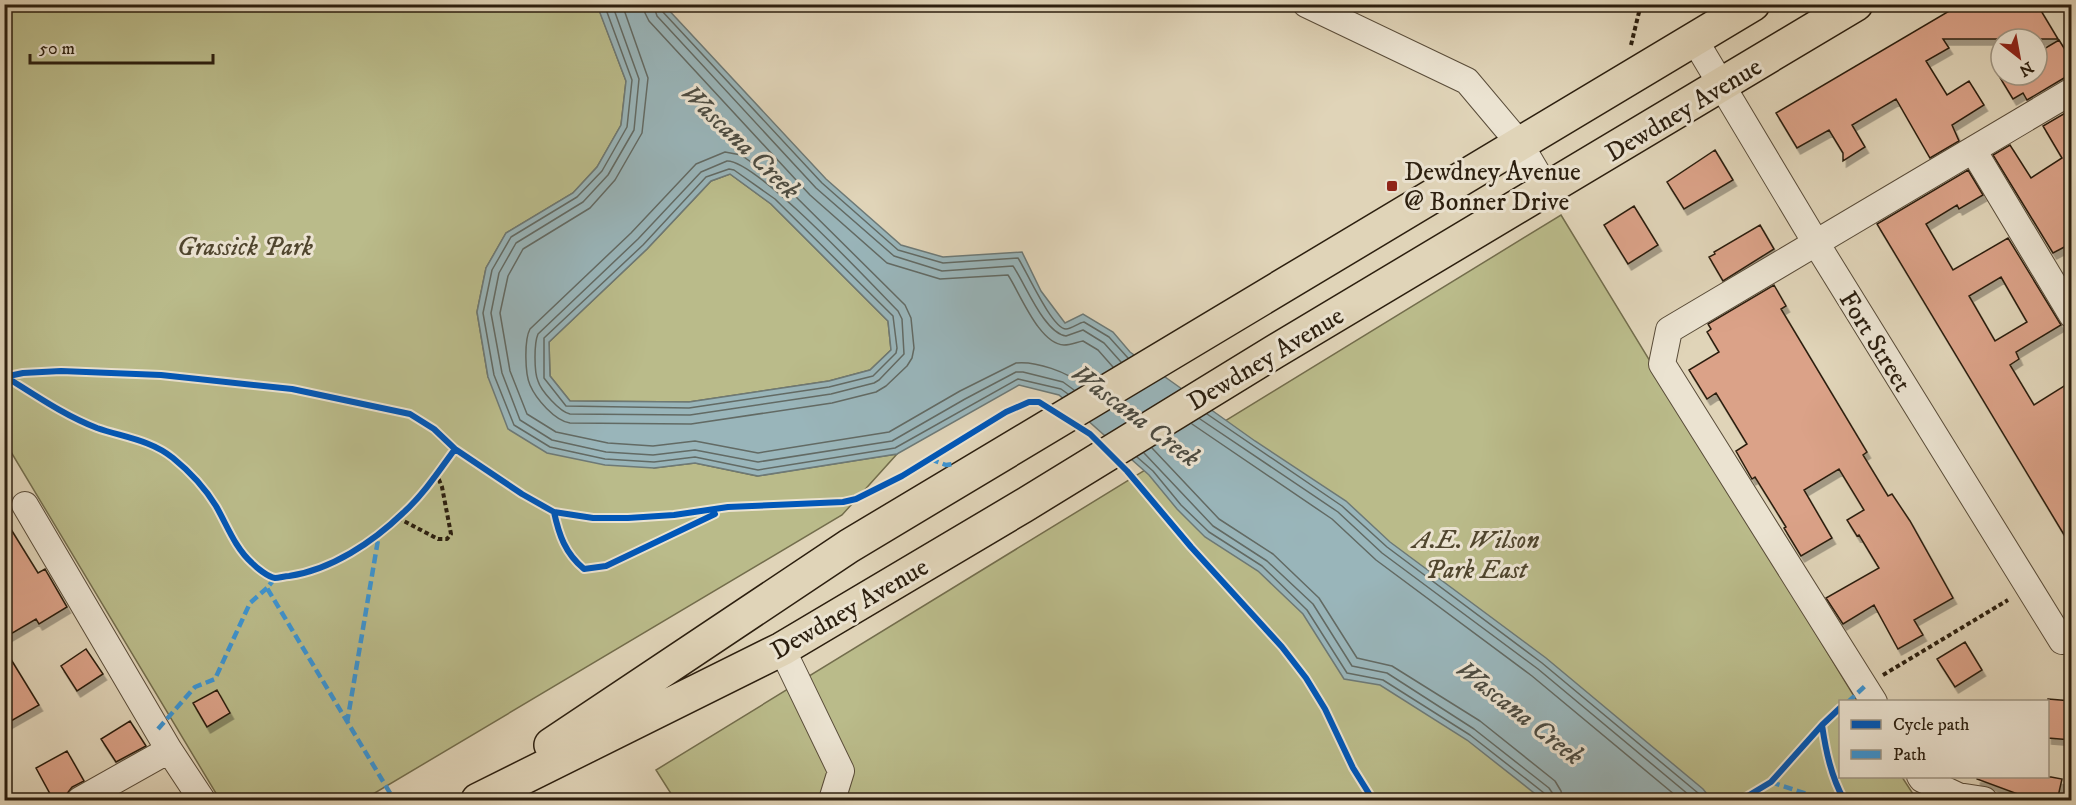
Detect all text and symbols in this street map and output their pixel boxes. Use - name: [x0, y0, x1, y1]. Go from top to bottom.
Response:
- scale bar: [30, 27, 213, 65]
- north arrow: [1989, 27, 2049, 87]
- text: 50 m: [39, 38, 75, 60]
- street label: Dewdney Avenue: [1600, 51, 1768, 170]
- text: N: [2015, 57, 2037, 81]
- water label: Wascana Creek: [674, 76, 808, 207]
- place label: Dewdney Avenue @ Bonner Drive: [1404, 156, 1581, 219]
- marker: Dewdney Avenue @ Bonner Drive: [1385, 179, 1399, 193]
- park label: Grassick Park: [177, 231, 313, 264]
- street label: Fort Street: [1831, 285, 1919, 398]
- street label: Dewdney Avenue: [1182, 300, 1350, 419]
- water label: Wascana Creek: [1064, 356, 1207, 476]
- park label: A.E. Wilson Park East: [1410, 524, 1539, 587]
- street label: Dewdney Avenue: [765, 551, 935, 668]
- water label: Wascana Creek: [1449, 652, 1591, 774]
- legend: [1839, 700, 2049, 778]
- text: Cycle path: [1893, 714, 1970, 736]
- text: Path: [1893, 744, 1927, 766]

